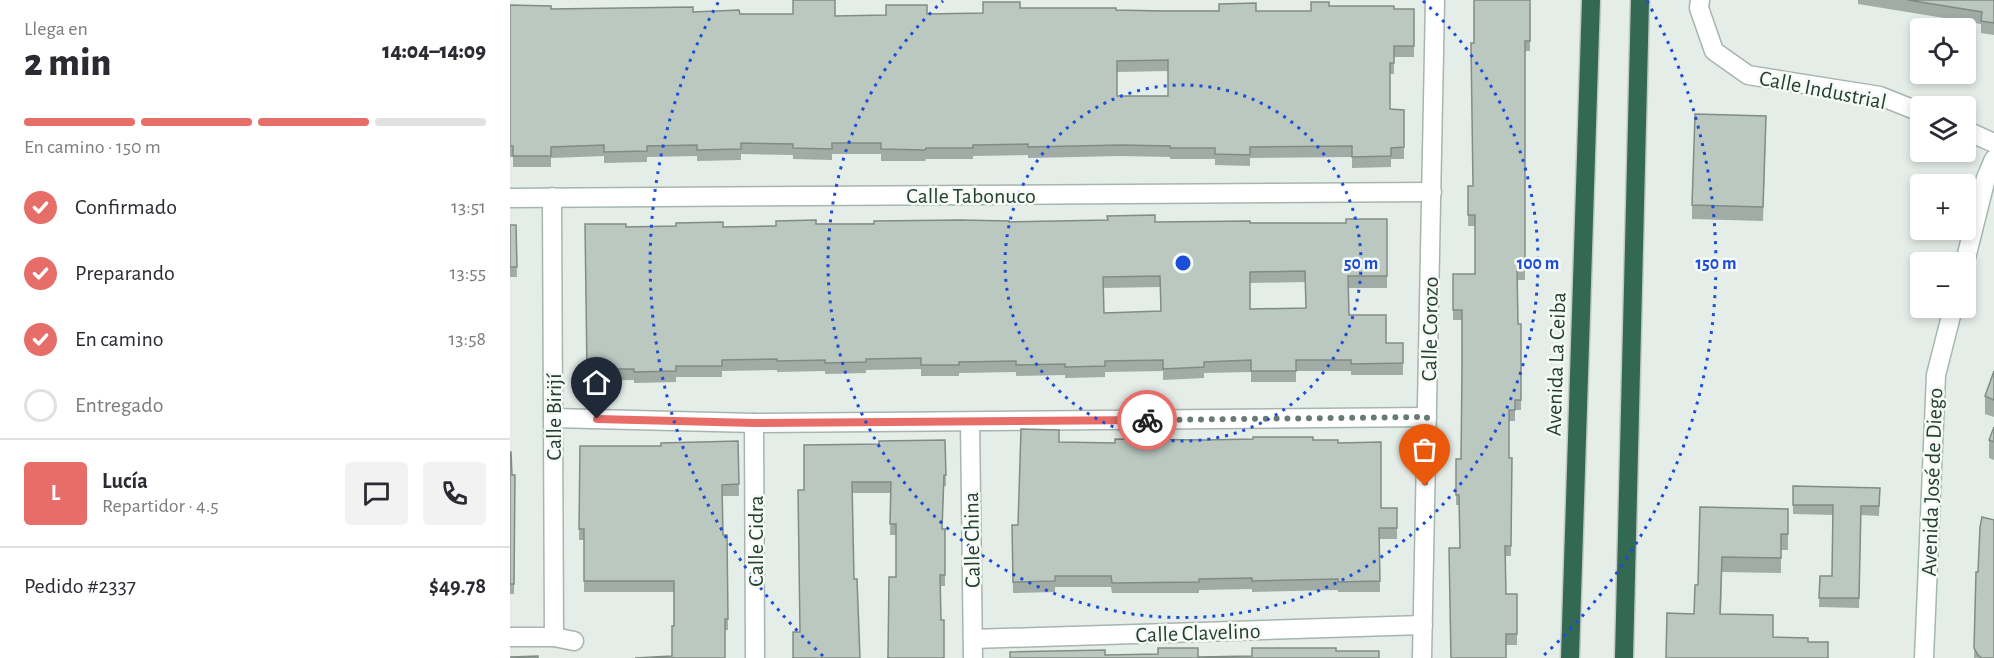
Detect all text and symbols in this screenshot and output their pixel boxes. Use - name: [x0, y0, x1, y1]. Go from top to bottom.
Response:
- map controls: [1910, 18, 1976, 318]
- button: locate: [1910, 18, 1976, 84]
- text: Llega en: [24, 19, 88, 39]
- text: 14:04–14:09: [382, 40, 486, 62]
- text: 2 min: [24, 44, 111, 83]
- street label: Calle Industrial: [1757, 67, 1888, 113]
- button: layers: [1910, 96, 1976, 162]
- text: En camino · 150 m: [24, 137, 161, 157]
- button: +: [1910, 174, 1976, 240]
- street label: Calle Tabonuco: [906, 185, 1036, 207]
- icon: check: [24, 191, 57, 224]
- text: Confirmado: [75, 196, 177, 218]
- text: 13:51: [451, 197, 486, 217]
- button: −: [1910, 252, 1976, 318]
- centre of rings: [1173, 253, 1193, 273]
- text: 50 m: [1344, 255, 1378, 273]
- text: 100 m: [1517, 255, 1559, 273]
- text: 150 m: [1696, 255, 1736, 273]
- icon: check: [24, 257, 57, 290]
- text: Preparando: [75, 262, 175, 284]
- text: 13:55: [450, 263, 486, 283]
- street label: Calle Corozo: [1418, 276, 1442, 382]
- street label: Avenida La Ceiba: [1542, 292, 1570, 436]
- icon: check: [24, 323, 57, 356]
- text: En camino: [75, 328, 164, 350]
- text: 13:58: [448, 329, 486, 349]
- pin: [571, 357, 622, 419]
- icon: home: [580, 366, 613, 399]
- street label: Calle Birijí: [543, 373, 565, 460]
- street label: Avenida José de Diego: [1918, 387, 1946, 577]
- courier: [1117, 390, 1177, 450]
- text: Entregado: [75, 394, 164, 416]
- icon: bike: [1131, 404, 1164, 437]
- pin: [1399, 424, 1450, 486]
- icon: bag: [1408, 433, 1441, 466]
- button: chat: [345, 462, 408, 525]
- button: phone: [423, 462, 486, 525]
- text: Lucía: [102, 470, 148, 492]
- text: L: [51, 482, 60, 504]
- street label: Calle China: [960, 492, 984, 588]
- street label: Calle Cidra: [745, 495, 767, 587]
- text: Repartidor · 4.5: [102, 496, 219, 516]
- text: Pedido #2337: [24, 575, 136, 597]
- text: $49.78: [429, 575, 486, 597]
- street label: Calle Clavelino: [1135, 620, 1261, 646]

